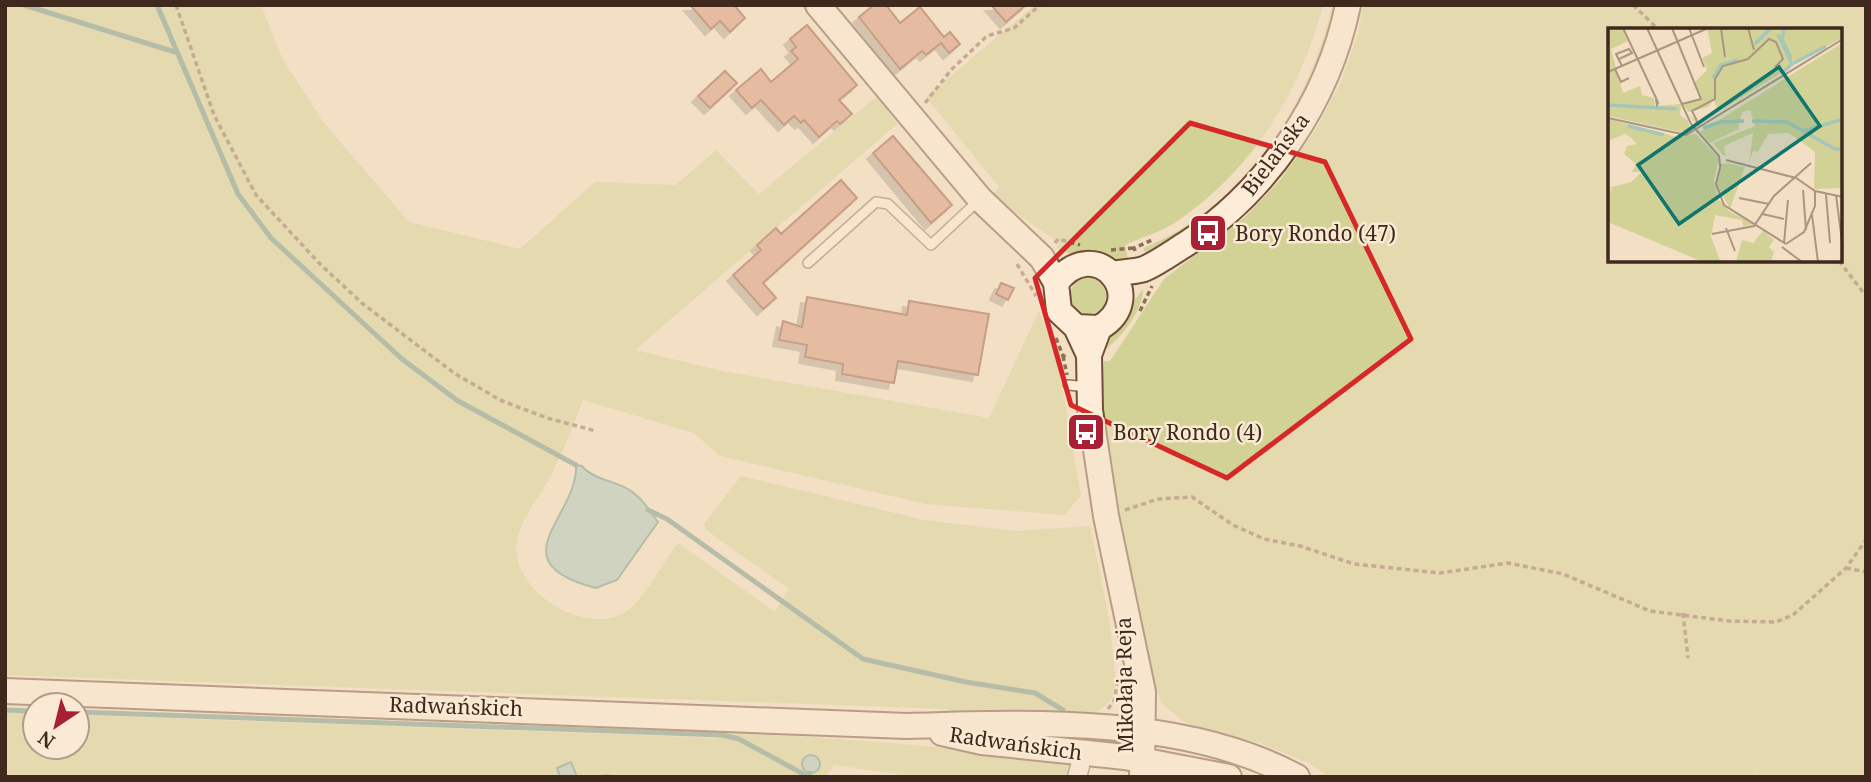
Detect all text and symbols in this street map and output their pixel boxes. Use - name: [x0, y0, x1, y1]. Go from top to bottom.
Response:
- inset map: [1608, 28, 1843, 262]
- street label: Bielańska: [1235, 107, 1315, 201]
- bus stop icon: Bory Rondo (47): [1187, 212, 1229, 254]
- place label: Bory Rondo (47): [1235, 219, 1396, 247]
- bus stop icon: Bory Rondo (4): [1065, 411, 1107, 453]
- place label: Bory Rondo (4): [1113, 418, 1262, 446]
- street label: Mikołaja Reja: [1109, 617, 1139, 753]
- street label: Radwańskich: [388, 690, 524, 722]
- north arrow: [21, 691, 91, 761]
- street label: Radwańskich: [948, 720, 1084, 766]
- text: N: [33, 725, 60, 755]

